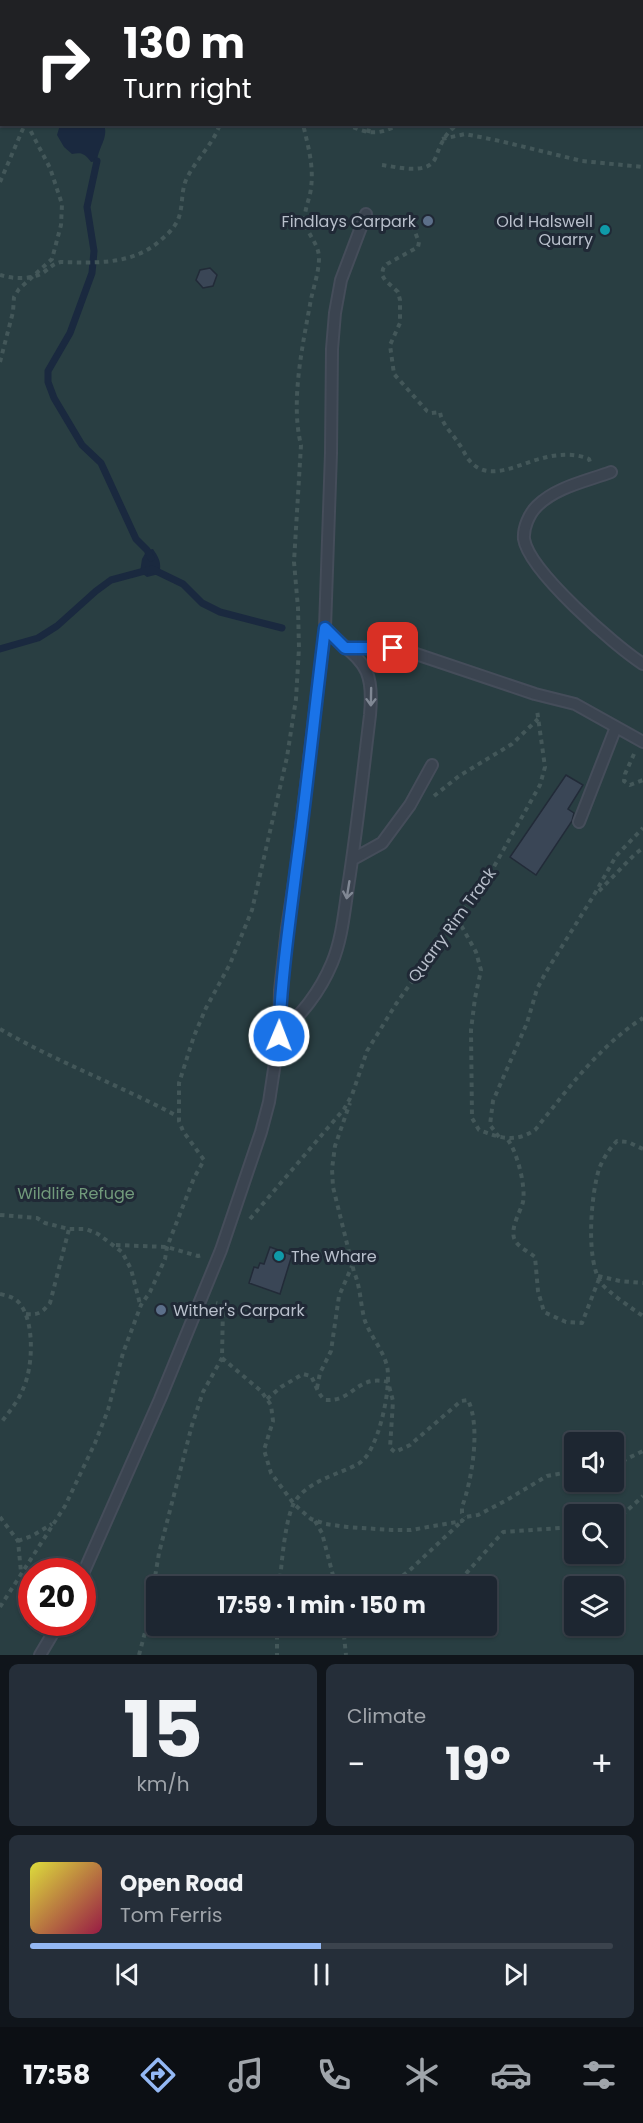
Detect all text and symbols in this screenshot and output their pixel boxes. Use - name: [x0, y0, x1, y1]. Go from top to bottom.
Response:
- text: 130 m: [123, 14, 245, 73]
- icon: right: [24, 24, 102, 102]
- text: Turn right: [123, 70, 252, 107]
- place label: Findlays Carpark: [282, 210, 417, 233]
- place label: Old Halswell Quarry: [496, 210, 593, 251]
- marker: Findlays Carpark: [421, 214, 435, 228]
- marker: Old Halswell Quarry: [598, 223, 612, 237]
- pin: [367, 622, 418, 673]
- icon: arrive: [376, 631, 409, 664]
- one-way arrow: [365, 686, 377, 706]
- street label: Quarry Rim Track: [403, 862, 502, 987]
- one-way arrow: [342, 880, 353, 900]
- position arrow: [247, 1004, 311, 1068]
- park label: Wildlife Refuge: [17, 1182, 135, 1205]
- place label: The Whare: [291, 1245, 377, 1268]
- marker: The Whare: [272, 1249, 286, 1263]
- place label: Wither's Carpark: [173, 1299, 305, 1322]
- marker: Wither's Carpark: [154, 1303, 168, 1317]
- map controls: [564, 1432, 624, 1636]
- button: sound: [564, 1432, 624, 1492]
- button: search: [564, 1504, 624, 1564]
- speed limit sign: 20: [18, 1558, 96, 1636]
- button: layers: [564, 1576, 624, 1636]
- text: 17:59 · 1 min · 150 m: [217, 1590, 426, 1621]
- text: 15: [123, 1675, 203, 1784]
- text: Climate: [347, 1702, 426, 1730]
- text: 19°: [445, 1733, 511, 1796]
- text: −: [347, 1741, 365, 1788]
- text: +: [590, 1741, 613, 1788]
- text: km/h: [136, 1770, 190, 1798]
- text: Open Road: [120, 1868, 244, 1899]
- text: Tom Ferris: [120, 1901, 222, 1929]
- icon: previous: [111, 1958, 144, 1991]
- icon: pause: [305, 1958, 338, 1991]
- icon: next: [499, 1958, 532, 1991]
- icon: directions: [137, 2054, 179, 2096]
- icon: music: [225, 2054, 267, 2096]
- icon: phone: [313, 2054, 355, 2096]
- icon: climate: [401, 2054, 443, 2096]
- icon: car: [490, 2054, 532, 2096]
- icon: filters: [578, 2054, 620, 2096]
- text: 17:58: [23, 2056, 90, 2093]

